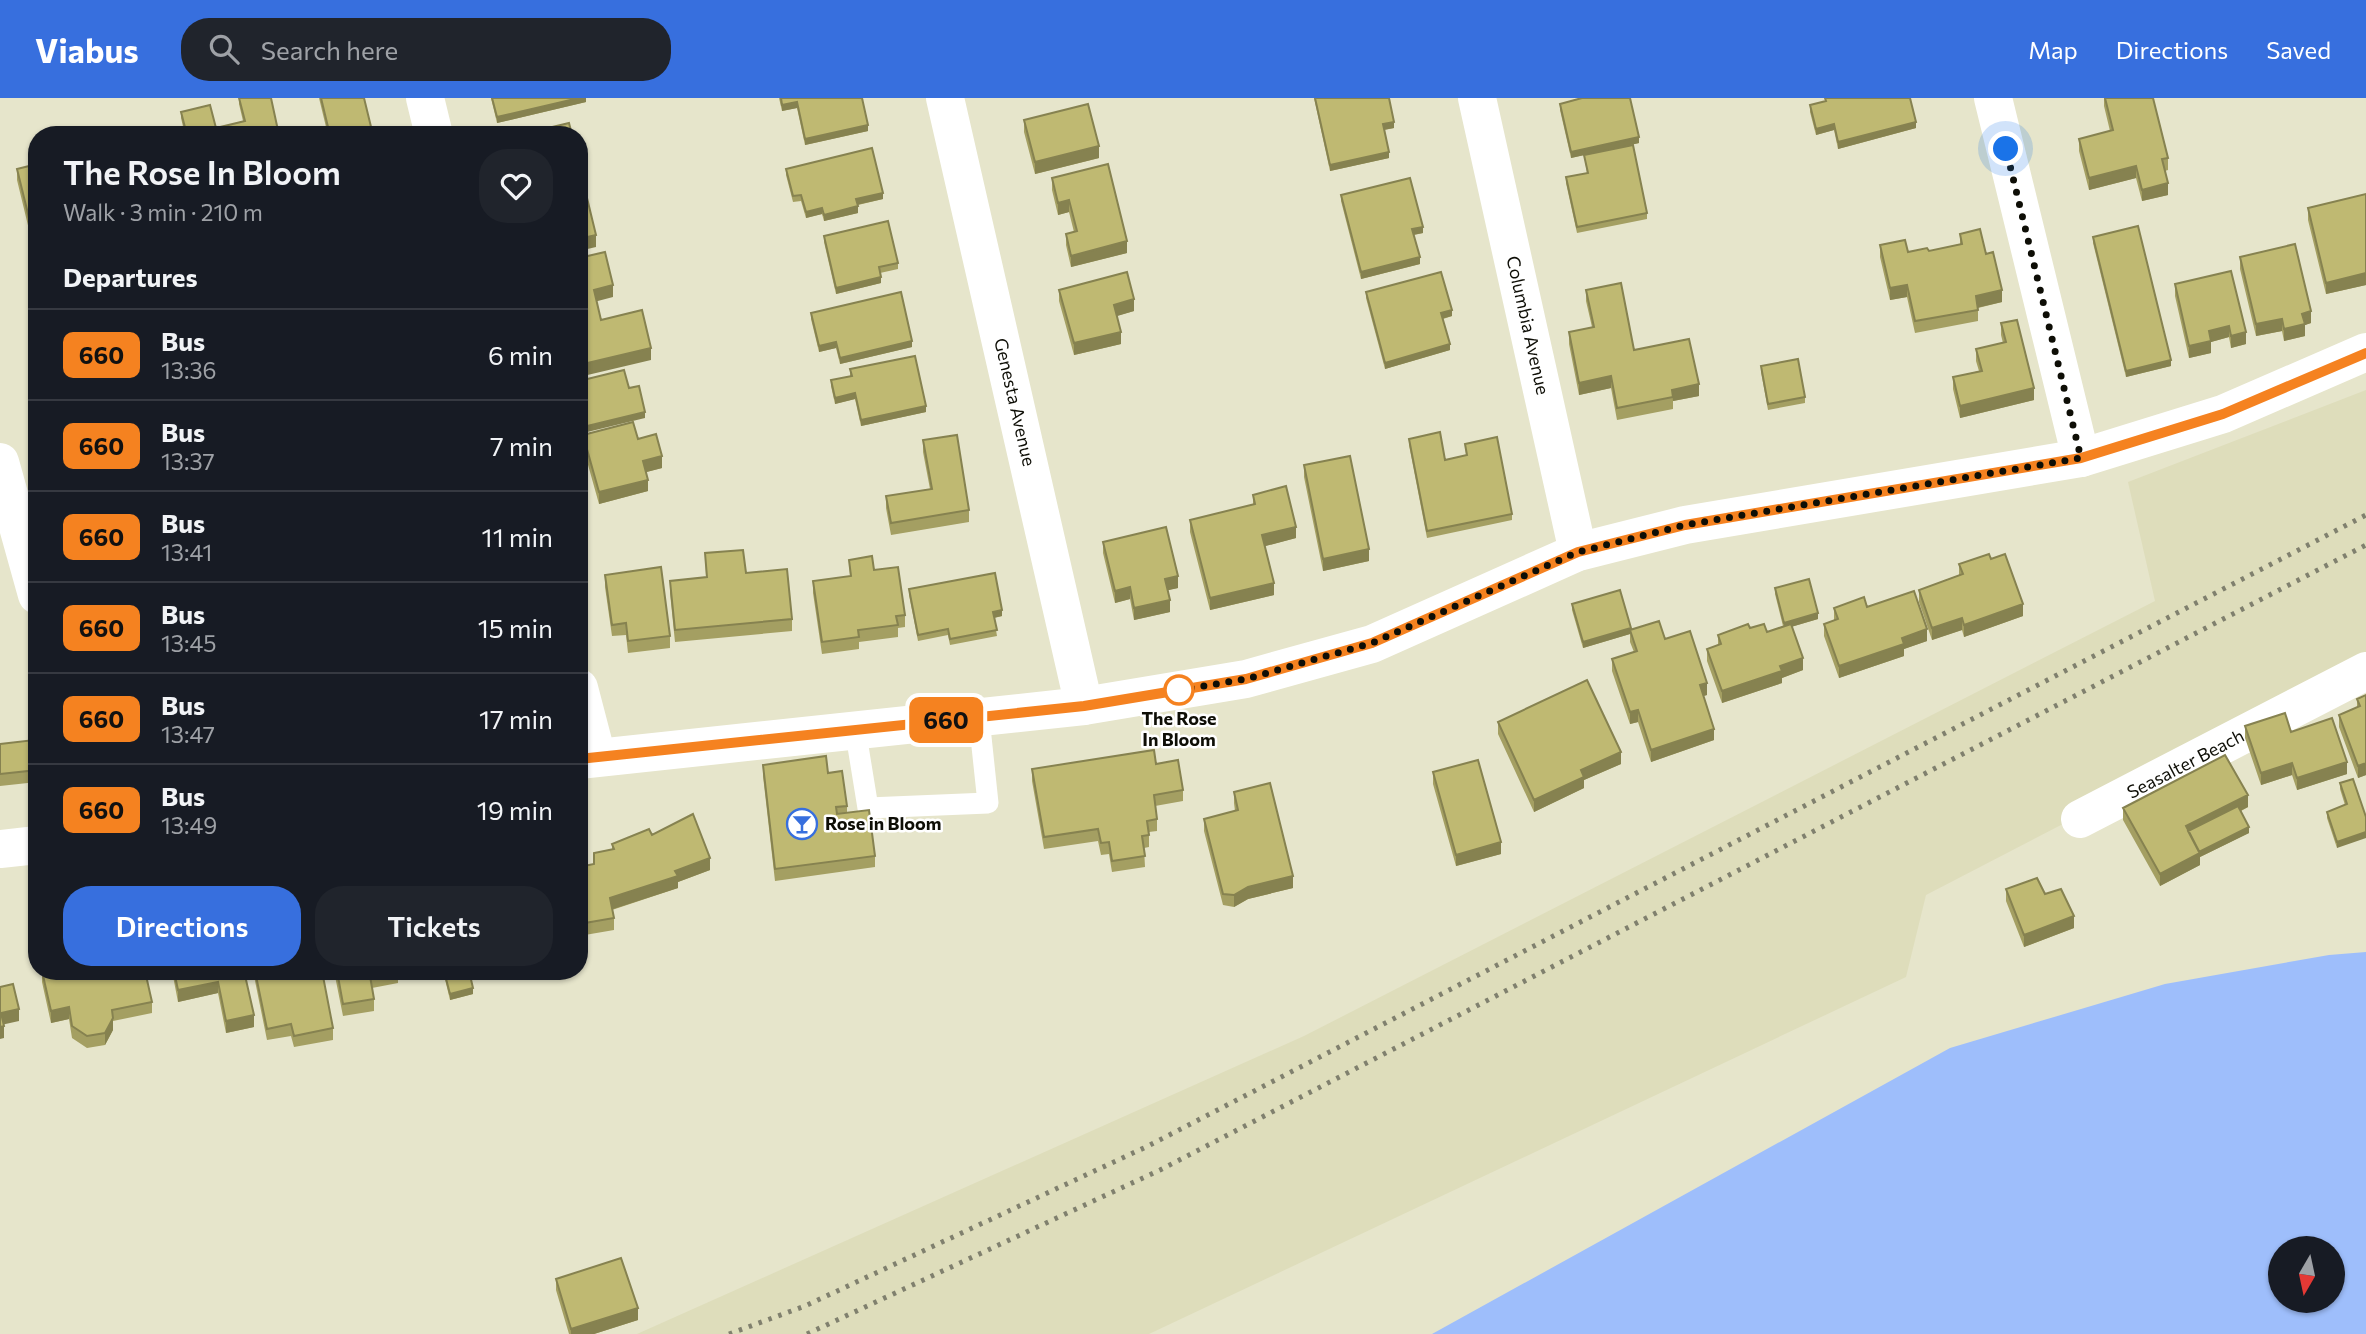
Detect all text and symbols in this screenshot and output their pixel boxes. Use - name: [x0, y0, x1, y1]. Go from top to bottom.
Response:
- search box: [181, 18, 671, 81]
- text: Viabus: [35, 29, 139, 70]
- icon: search: [205, 30, 243, 68]
- text: Search here: [261, 34, 398, 65]
- text: Map: [2028, 35, 2078, 64]
- text: Directions: [2116, 35, 2228, 64]
- text: Saved: [2266, 35, 2331, 64]
- your location: [1988, 131, 2023, 166]
- button: heart: [479, 149, 553, 223]
- text: The Rose In Bloom: [63, 151, 341, 192]
- text: Walk · 3 min · 210 m: [63, 198, 263, 226]
- street label: Columbia Avenue: [1502, 254, 1555, 397]
- text: Departures: [63, 261, 198, 292]
- text: Bus: [161, 325, 205, 356]
- street label: Genesta Avenue: [990, 336, 1041, 468]
- text: 6 min: [488, 339, 553, 370]
- text: 660: [79, 340, 124, 369]
- text: 13:36: [161, 356, 216, 384]
- text: Bus: [161, 416, 205, 447]
- text: 7 min: [490, 430, 553, 461]
- text: 660: [79, 431, 124, 460]
- text: 13:37: [161, 447, 215, 475]
- text: Bus: [161, 507, 205, 538]
- text: 11 min: [482, 521, 553, 552]
- text: 660: [79, 522, 124, 551]
- text: 13:41: [161, 538, 212, 566]
- text: Bus: [161, 598, 205, 629]
- text: 15 min: [478, 612, 553, 643]
- text: 660: [79, 613, 124, 642]
- text: 13:45: [161, 629, 216, 657]
- marker: The Rose In Bloom: [1164, 675, 1194, 705]
- text: Bus: [161, 689, 205, 720]
- line badge: 660: [906, 697, 986, 743]
- text: 17 min: [479, 703, 553, 734]
- text: 660: [79, 704, 124, 733]
- text: 660: [923, 705, 969, 734]
- place label: The Rose In Bloom: [1141, 707, 1217, 750]
- text: 13:47: [161, 720, 215, 748]
- street label: Seasalter Beach: [2123, 724, 2248, 803]
- text: Bus: [161, 780, 205, 811]
- text: 19 min: [477, 794, 553, 825]
- text: 660: [79, 795, 124, 824]
- bar icon: Rose in Bloom: [785, 807, 819, 841]
- text: 13:49: [161, 811, 217, 839]
- place label: Rose in Bloom: [825, 812, 942, 834]
- button: Directions: [63, 886, 301, 966]
- button: Tickets: [315, 886, 553, 966]
- north arrow: [2268, 1236, 2345, 1312]
- map controls: [2268, 1236, 2345, 1313]

